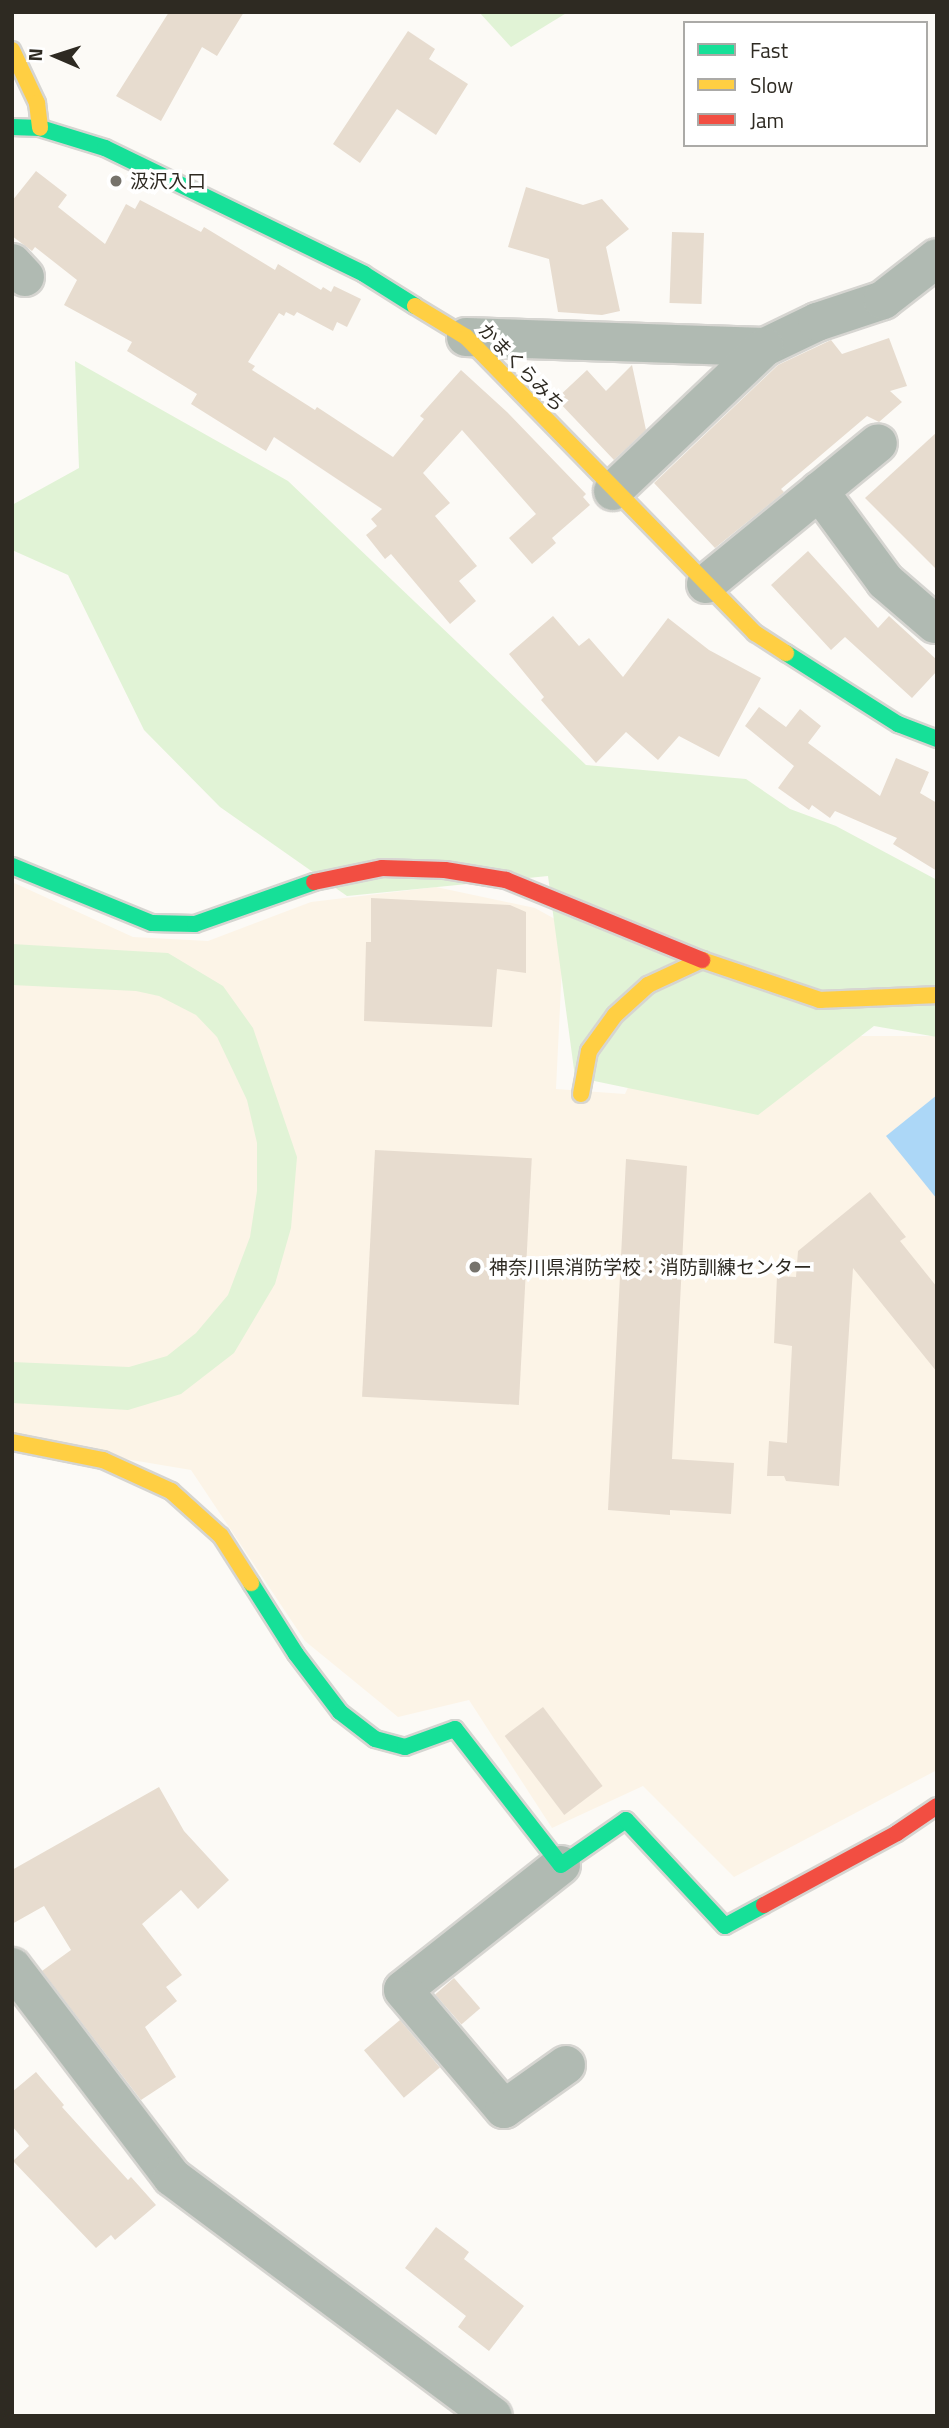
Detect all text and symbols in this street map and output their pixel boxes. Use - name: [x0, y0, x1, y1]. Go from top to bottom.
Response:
- north arrow: [21, 21, 91, 91]
- legend: [683, 21, 928, 147]
- text: Fast: [750, 34, 788, 66]
- text: N: [20, 48, 49, 62]
- text: Slow: [750, 69, 793, 101]
- text: Jam: [750, 104, 784, 136]
- place label: 汲沢入口: [130, 170, 206, 192]
- marker: 汲沢入口: [108, 173, 124, 189]
- street label: かまくらみち: [474, 318, 570, 416]
- place label: 神奈川県消防学校：消防訓練センター: [489, 1256, 812, 1278]
- marker: 神奈川県消防学校：消防訓練センター: [467, 1259, 483, 1275]

